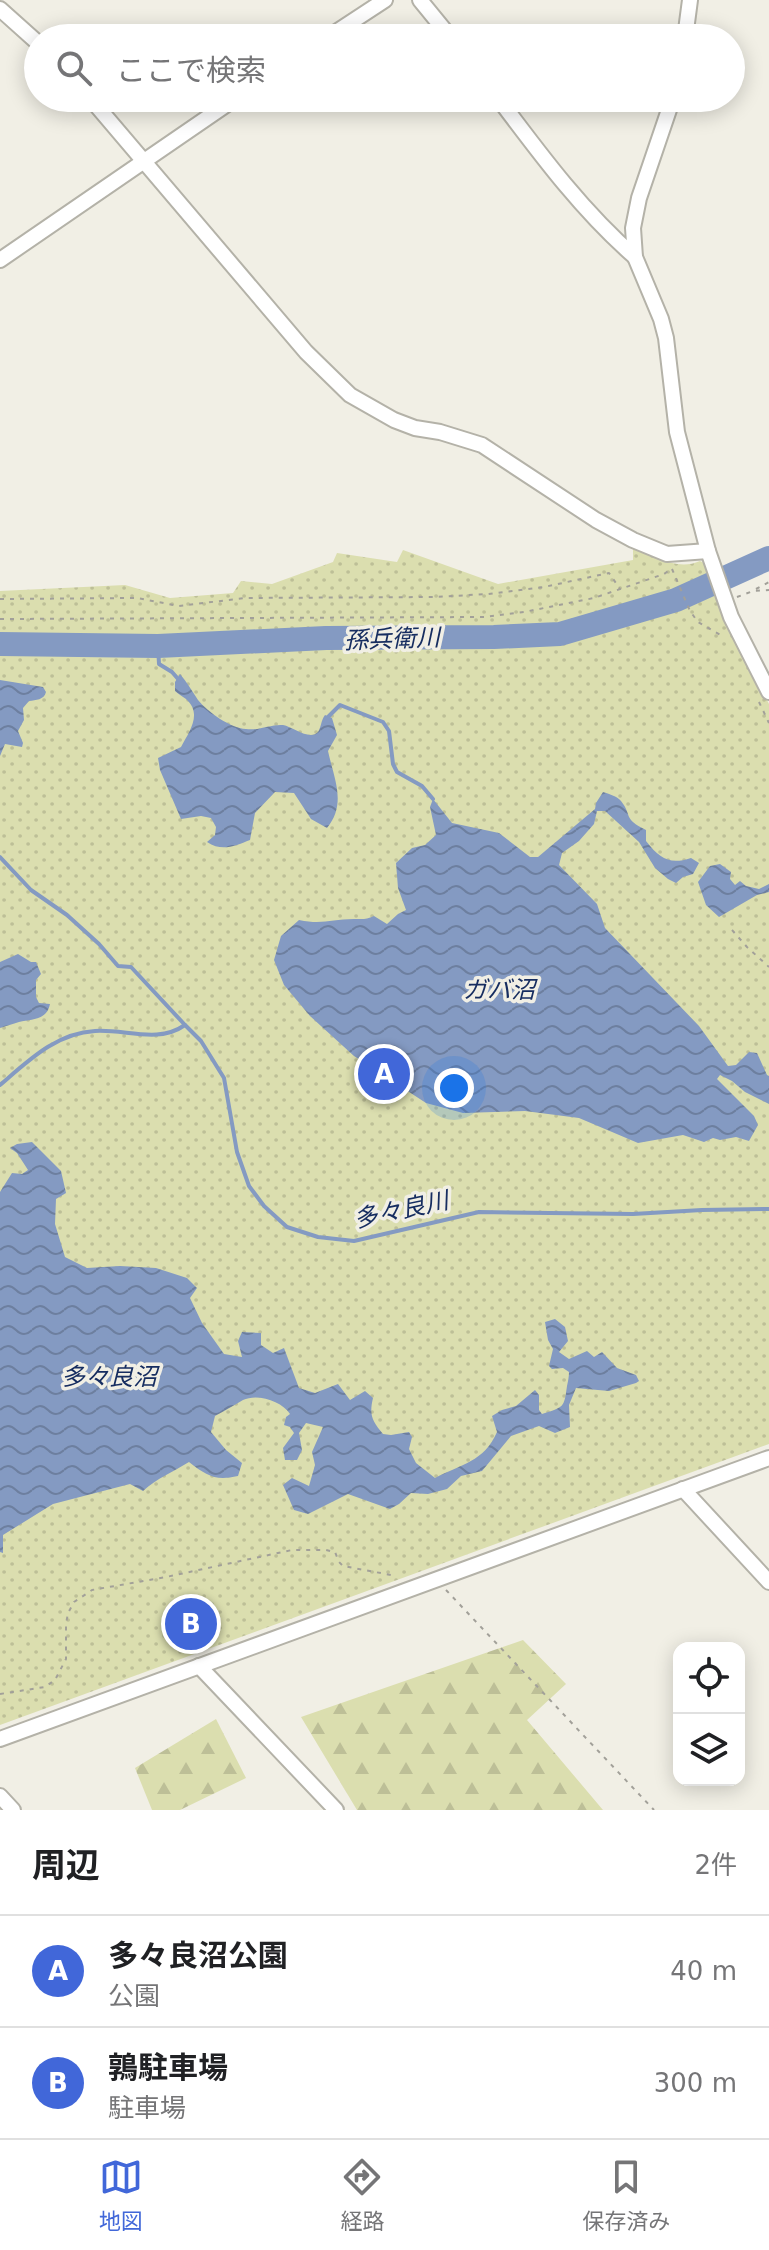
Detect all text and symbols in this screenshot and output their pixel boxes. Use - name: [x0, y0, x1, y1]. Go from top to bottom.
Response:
- search box: [24, 24, 745, 112]
- icon: search: [52, 46, 96, 90]
- text: ここで検索: [116, 53, 266, 88]
- water label: 孫兵衛川: [344, 623, 443, 655]
- water label: ガバ沼: [463, 976, 538, 1004]
- pin: A: [358, 1044, 410, 1104]
- your location: [434, 1068, 474, 1108]
- water label: 多々良川: [351, 1186, 454, 1234]
- water label: 多々良沼: [61, 1363, 160, 1391]
- pin: B: [165, 1594, 217, 1654]
- map controls: [673, 1642, 745, 1786]
- button: locate: [673, 1642, 745, 1714]
- button: layers: [673, 1714, 745, 1786]
- text: 周辺: [32, 1845, 100, 1885]
- text: 2件: [694, 1850, 737, 1880]
- text: 多々良沼公園: [108, 1938, 288, 1973]
- text: A: [48, 1956, 68, 1986]
- text: 40 m: [670, 1956, 737, 1986]
- text: 公園: [108, 1981, 160, 2011]
- text: 鶉駐車場: [108, 2050, 228, 2085]
- text: B: [48, 2068, 68, 2098]
- text: 300 m: [654, 2068, 737, 2098]
- text: 駐車場: [108, 2093, 186, 2123]
- tab: 地図: [99, 2155, 143, 2235]
- tab: 経路: [340, 2155, 384, 2235]
- tab: 保存済み: [582, 2155, 670, 2235]

